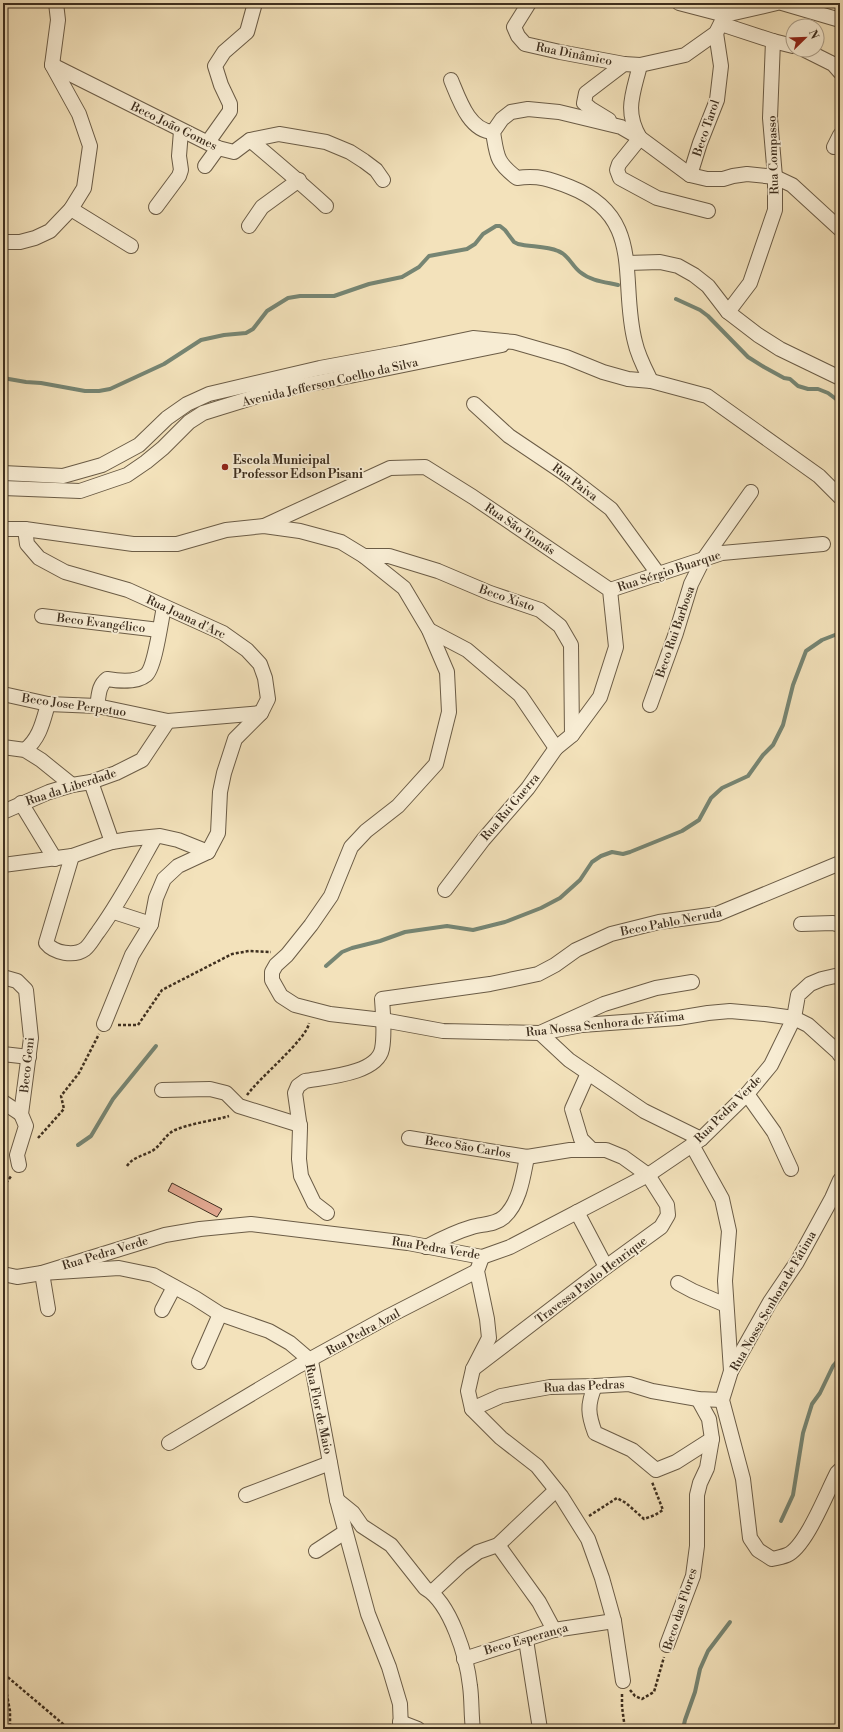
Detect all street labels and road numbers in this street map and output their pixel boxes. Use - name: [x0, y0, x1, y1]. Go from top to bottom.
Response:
- street label: Rua Dinâmico: [534, 40, 614, 69]
- street label: Beco Tarol: [689, 97, 723, 159]
- street label: Beco João Gomes: [127, 99, 219, 154]
- street label: Rua Compasso: [765, 115, 782, 195]
- street label: Avenida Jefferson Coelho da Silva: [240, 355, 421, 410]
- street label: Rua Paiva: [549, 460, 601, 505]
- street label: Rua São Tomás: [482, 500, 558, 559]
- street label: Rua Sérgio Buarque: [616, 548, 723, 595]
- street label: Beco Xisto: [476, 582, 537, 615]
- street label: Beco Rui Barbosa: [652, 584, 698, 681]
- street label: Rua Joana d'Arc: [144, 592, 228, 642]
- street label: Beco Evangélico: [55, 610, 146, 636]
- street label: Beco Jose Perpetuo: [20, 691, 127, 720]
- street label: Rua da Liberdade: [24, 766, 119, 809]
- street label: Rua Rui Guerra: [478, 770, 544, 844]
- street label: Beco Pablo Neruda: [618, 905, 724, 940]
- street label: Rua Nossa Senhora de Fátima: [525, 1009, 686, 1040]
- street label: Beco Geni: [17, 1036, 38, 1095]
- street label: Rua Pedra Verde: [691, 1072, 765, 1146]
- street label: Beco São Carlos: [423, 1133, 512, 1162]
- street label: Rua Nossa Senhora de Fátima: [727, 1228, 820, 1374]
- street label: Rua Pedra Verde: [60, 1233, 150, 1274]
- street label: Rua Pedra Verde: [391, 1234, 481, 1263]
- street label: Travessa Paulo Henrique: [533, 1234, 650, 1327]
- street label: Rua Pedra Azul: [324, 1306, 403, 1359]
- street label: Rua Flor de Maio: [302, 1362, 335, 1456]
- street label: Rua das Pedras: [543, 1377, 625, 1396]
- street label: Beco das Flores: [660, 1566, 701, 1653]
- street label: Beco Esperança: [481, 1620, 571, 1659]

